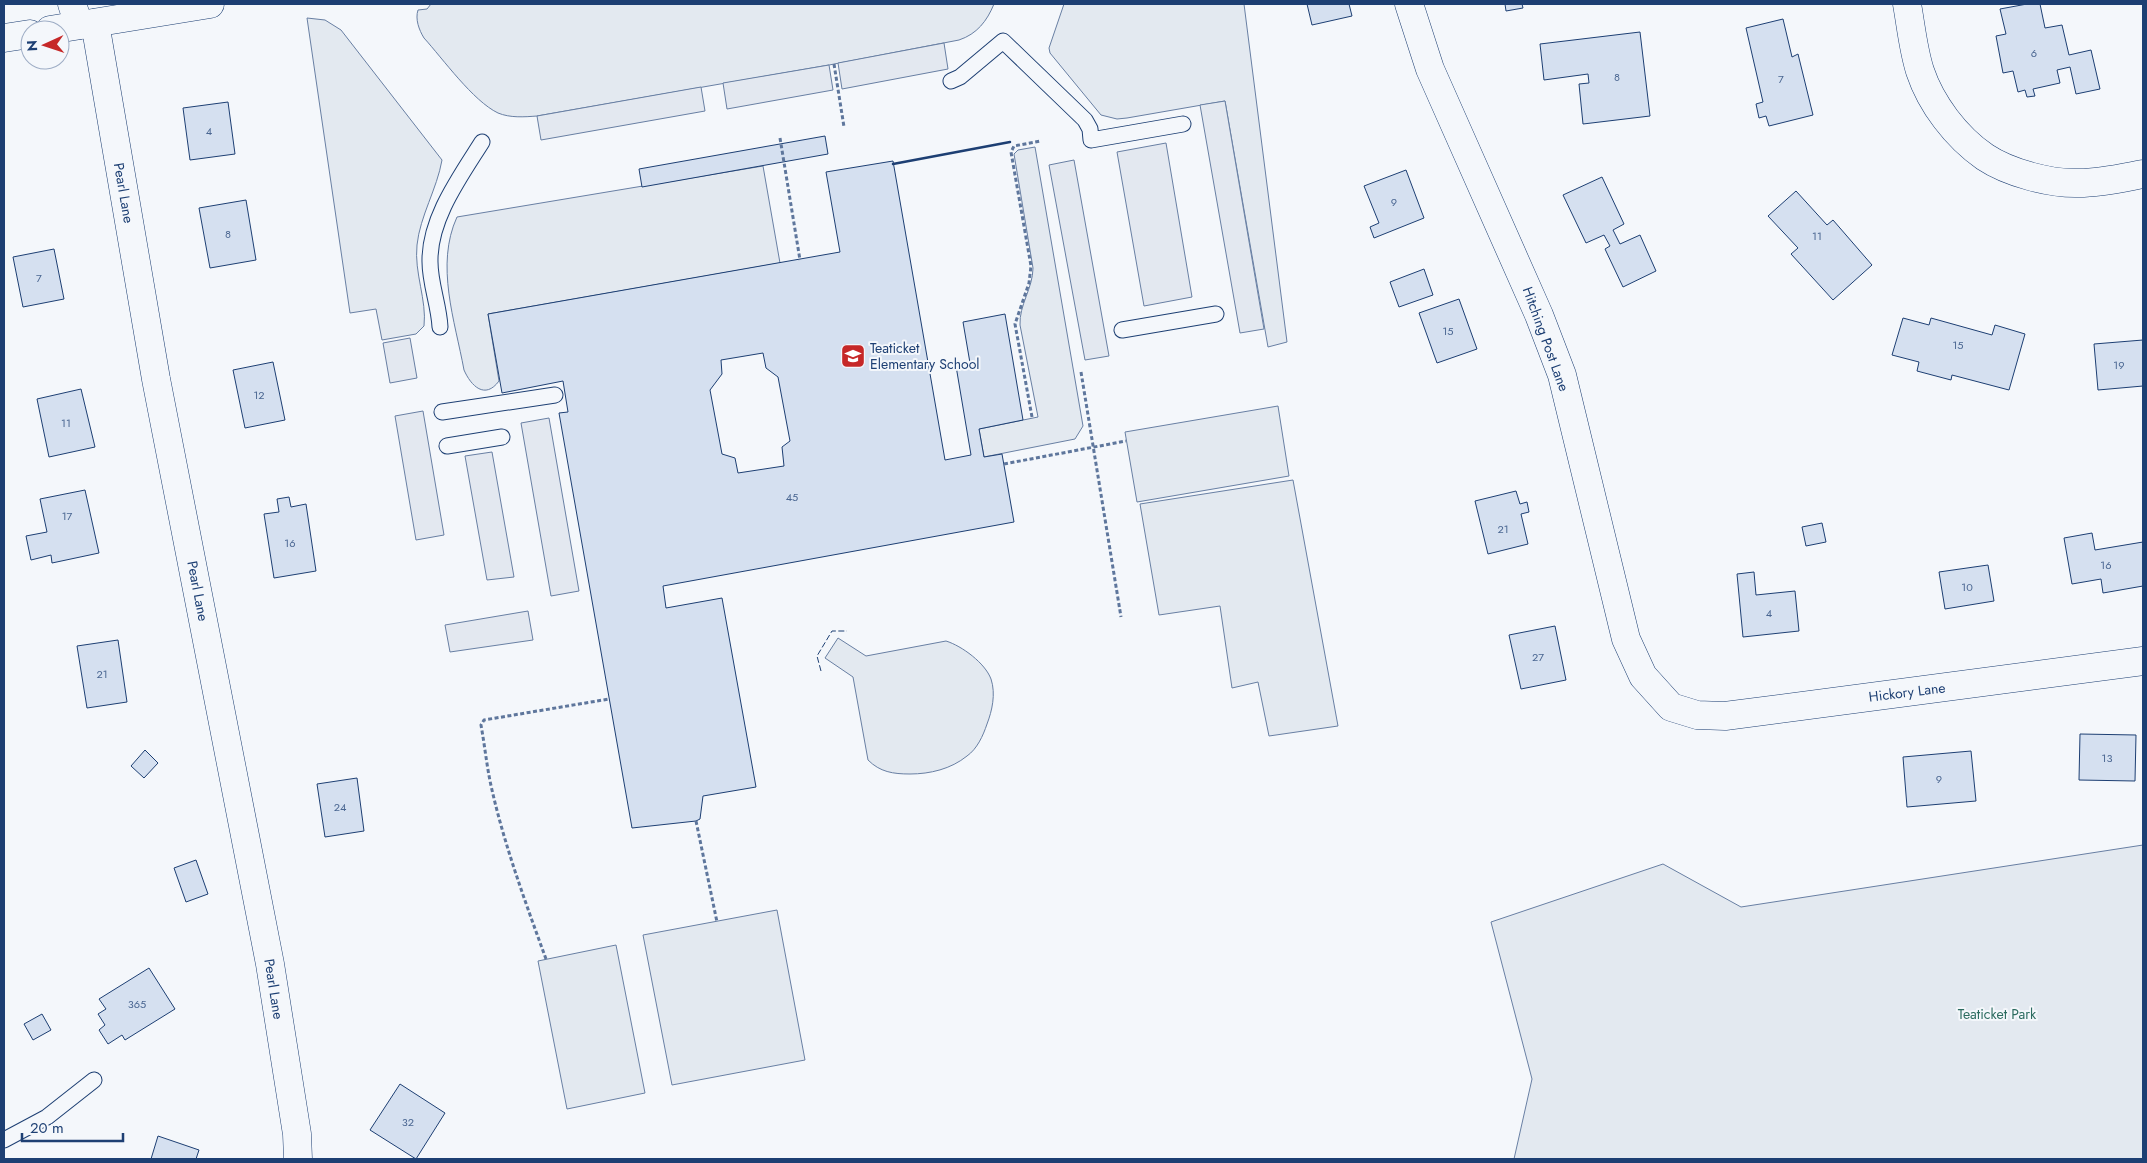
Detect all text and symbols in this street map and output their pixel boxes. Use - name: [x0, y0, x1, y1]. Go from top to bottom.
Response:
- north arrow: [20, 20, 70, 70]
- text: N: [22, 40, 42, 52]
- house number: 6: [2031, 45, 2037, 61]
- house number: 8: [1614, 69, 1620, 85]
- house number: 7: [1778, 71, 1784, 87]
- house number: 4: [206, 123, 213, 139]
- street label: Pearl Lane: [109, 161, 139, 225]
- house number: 9: [1391, 194, 1397, 210]
- house number: 8: [225, 226, 231, 242]
- house number: 11: [1812, 228, 1822, 244]
- house number: 7: [36, 270, 42, 286]
- street label: Hitching Post Lane: [1518, 284, 1574, 394]
- house number: 15: [1442, 323, 1454, 339]
- house number: 15: [1952, 337, 1964, 353]
- place label: Teaticket Elementary School: [870, 338, 980, 374]
- school or university icon: Teaticket Elementary School: [840, 343, 866, 369]
- house number: 19: [2113, 357, 2125, 373]
- house number: 12: [253, 387, 265, 403]
- house number: 11: [61, 415, 71, 431]
- house number: 45: [786, 489, 798, 505]
- house number: 17: [62, 508, 73, 524]
- house number: 21: [1497, 521, 1509, 537]
- house number: 16: [284, 535, 296, 551]
- house number: 16: [2100, 557, 2112, 573]
- street label: Pearl Lane: [182, 559, 214, 623]
- house number: 10: [1961, 579, 1973, 595]
- house number: 4: [1766, 605, 1773, 621]
- house number: 27: [1532, 649, 1544, 665]
- house number: 21: [96, 666, 108, 682]
- street label: Hickory Lane: [1868, 677, 1946, 707]
- house number: 13: [2102, 750, 2112, 766]
- house number: 9: [1936, 771, 1942, 787]
- house number: 24: [334, 799, 347, 815]
- street label: Pearl Lane: [259, 957, 289, 1021]
- house number: 365: [128, 996, 146, 1012]
- park label: Teaticket Park: [1958, 1004, 2037, 1024]
- scale bar: [22, 1110, 124, 1142]
- house number: 32: [402, 1114, 414, 1130]
- text: 20 m: [30, 1117, 64, 1139]

